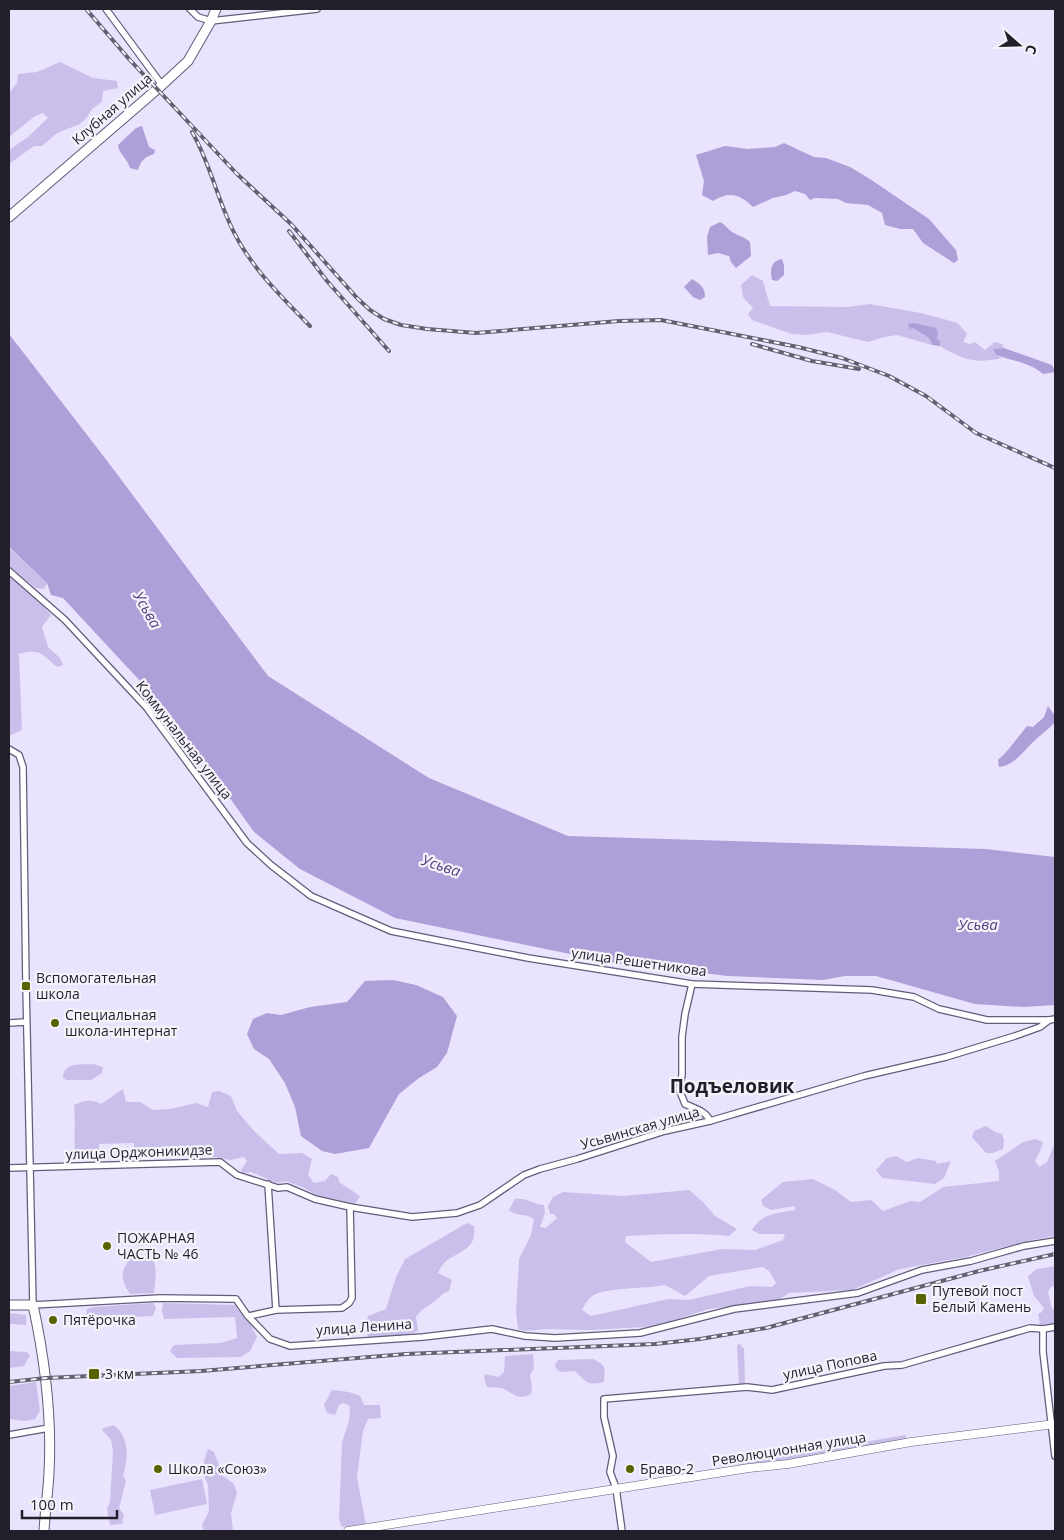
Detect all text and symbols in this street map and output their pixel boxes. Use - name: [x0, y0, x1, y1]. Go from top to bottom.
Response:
- north arrow: [994, 20, 1044, 70]
- text: С: [1021, 42, 1042, 57]
- street label: Клубная улица: [68, 69, 156, 149]
- water label: Усьва: [129, 586, 167, 632]
- street label: Коммунальная улица: [132, 676, 237, 803]
- water label: Усьва: [418, 849, 464, 881]
- water label: Усьва: [957, 914, 998, 934]
- street label: улица Решетникова: [570, 943, 708, 980]
- place label: Вспомогательная школа: [36, 968, 156, 1003]
- marker: Вспомогательная школа: [20, 980, 32, 992]
- place label: Специальная школа-интернат: [65, 1005, 178, 1040]
- marker: Специальная школа-интернат: [49, 1017, 61, 1029]
- district label: Подъеловик: [670, 1073, 795, 1099]
- street label: Усьвинская улица: [578, 1101, 702, 1154]
- street label: улица Орджоникидзе: [65, 1139, 213, 1164]
- place label: ПОЖАРНАЯ ЧАСТЬ № 46: [117, 1228, 199, 1263]
- marker: ПОЖАРНАЯ ЧАСТЬ № 46: [101, 1240, 113, 1252]
- place label: Путевой пост Белый Камень: [932, 1281, 1031, 1316]
- marker: Путевой пост Белый Камень: [914, 1292, 928, 1306]
- place label: Пятёрочка: [63, 1310, 136, 1329]
- marker: Пятёрочка: [47, 1314, 59, 1326]
- street label: улица Ленина: [315, 1314, 413, 1339]
- street label: улица Попова: [781, 1345, 879, 1384]
- place label: 3 км: [105, 1364, 134, 1383]
- marker: 3 км: [87, 1367, 101, 1381]
- street label: Революционная улица: [710, 1427, 867, 1470]
- place label: Школа «Союз»: [168, 1459, 267, 1478]
- place label: Браво-2: [640, 1459, 694, 1478]
- marker: Школа «Союз»: [152, 1463, 164, 1475]
- marker: Браво-2: [624, 1463, 636, 1475]
- scale bar: [22, 1488, 118, 1520]
- text: 100 m: [30, 1494, 74, 1514]

